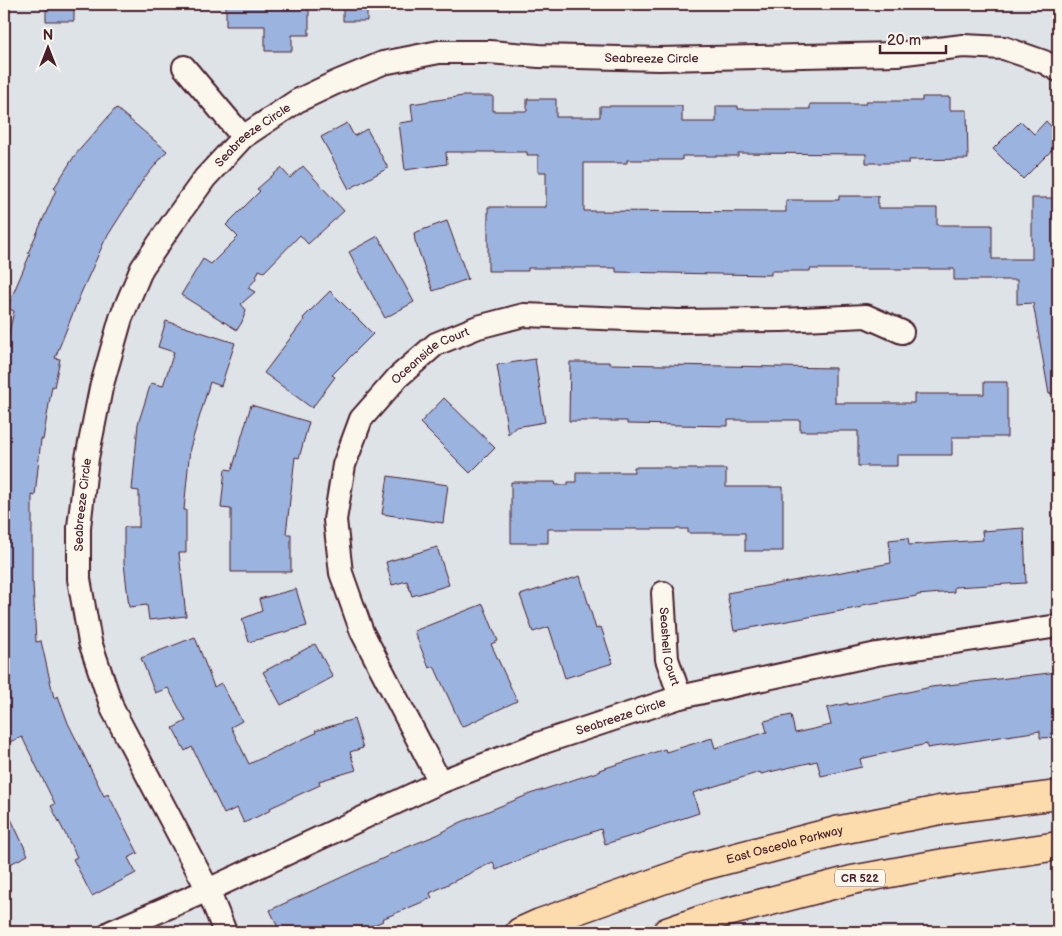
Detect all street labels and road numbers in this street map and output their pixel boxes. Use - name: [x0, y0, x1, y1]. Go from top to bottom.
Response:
- street label: Seabreeze Circle: [604, 51, 699, 67]
- street label: Seabreeze Circle: [212, 100, 294, 170]
- street label: Oceanside Court: [388, 324, 472, 387]
- street label: Seabreeze Circle: [72, 457, 95, 551]
- street label: Seashell Court: [656, 607, 683, 688]
- street label: Seabreeze Circle: [574, 695, 668, 739]
- street label: East Osceola Parkway: [725, 823, 845, 867]
- road number: CR 522: [835, 870, 885, 886]

